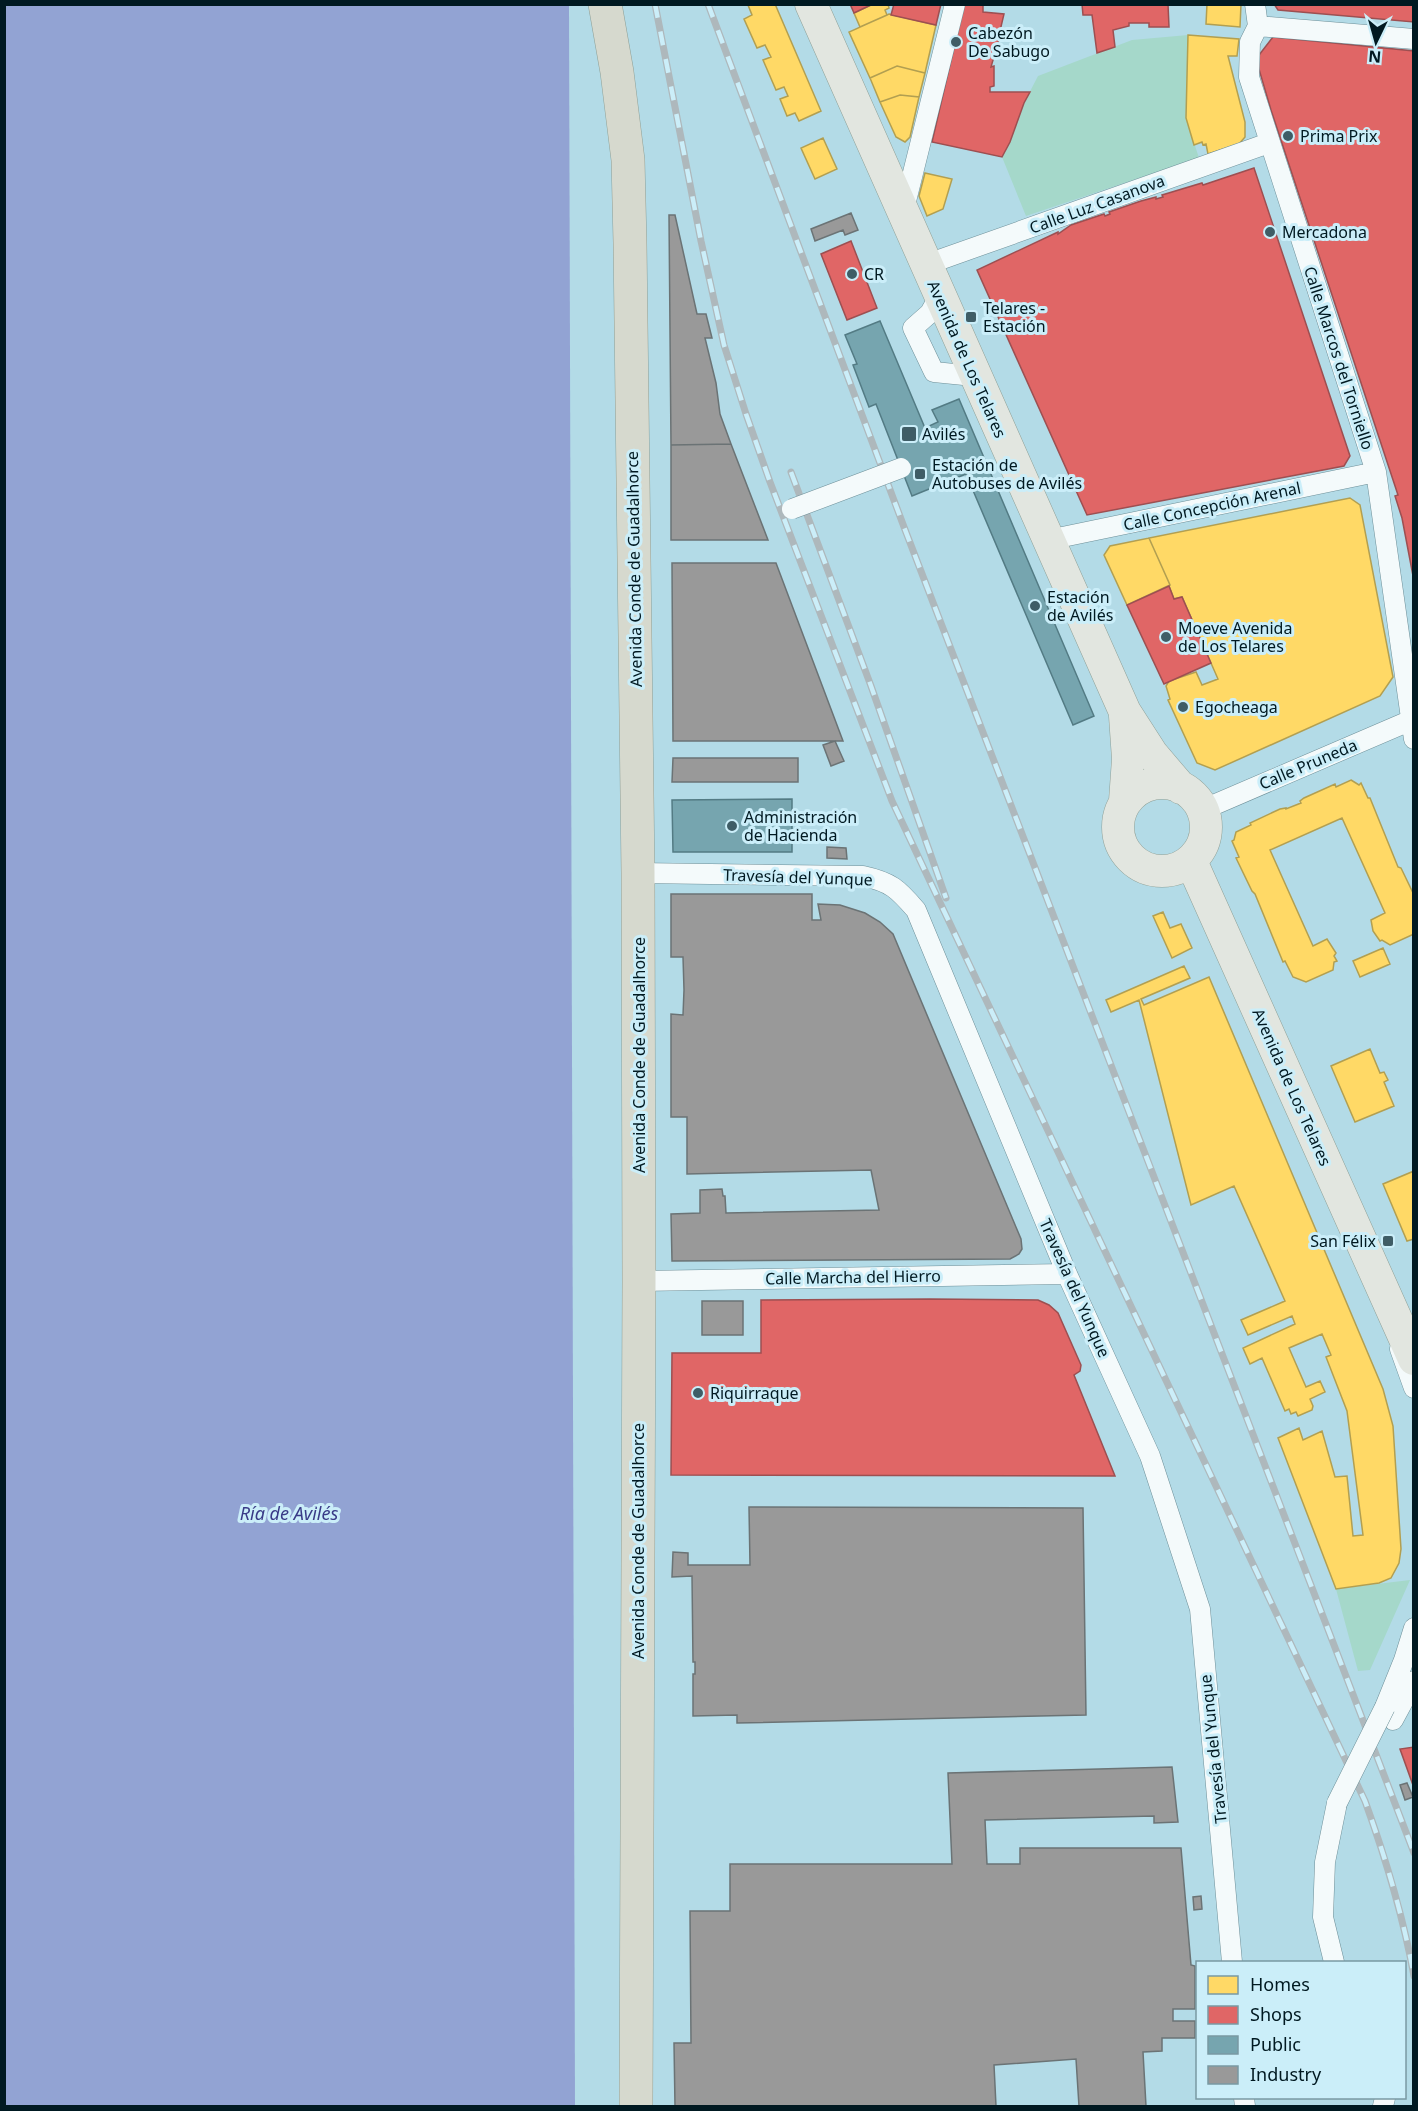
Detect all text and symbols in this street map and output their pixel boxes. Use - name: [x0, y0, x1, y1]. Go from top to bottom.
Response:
- north arrow: [1346, 12, 1406, 72]
- place label: Cabezón De Sabugo: [968, 22, 1050, 62]
- marker: Cabezón De Sabugo: [949, 35, 963, 49]
- text: N: [1367, 45, 1382, 68]
- place label: Prima Prix: [1300, 125, 1378, 147]
- marker: Prima Prix: [1281, 129, 1295, 143]
- street label: Calle Luz Casanova: [1026, 169, 1168, 239]
- place label: Mercadona: [1282, 221, 1367, 243]
- marker: Mercadona: [1263, 225, 1277, 239]
- place label: CR: [864, 263, 884, 285]
- street label: Calle Marcos del Torniello: [1299, 263, 1379, 453]
- marker: CR: [845, 267, 859, 281]
- street label: Avenida de Los Telares: [922, 277, 1012, 441]
- place label: Telares - Estación: [983, 297, 1046, 337]
- marker: Telares - Estación: [964, 310, 978, 324]
- place label: Avilés: [922, 423, 965, 445]
- marker: Avilés: [900, 425, 918, 443]
- street label: Avenida Conde de Guadalhorce: [621, 451, 647, 687]
- place label: Estación de Autobuses de Avilés: [932, 454, 1082, 494]
- marker: Estación de Autobuses de Avilés: [913, 467, 927, 481]
- street label: Calle Concepción Arenal: [1121, 476, 1303, 536]
- place label: Estación de Avilés: [1047, 586, 1113, 626]
- marker: Estación de Avilés: [1028, 599, 1042, 613]
- place label: Moeve Avenida de Los Telares: [1178, 617, 1292, 657]
- marker: Moeve Avenida de Los Telares: [1159, 630, 1173, 644]
- place label: Egocheaga: [1195, 696, 1278, 718]
- marker: Egocheaga: [1176, 700, 1190, 714]
- street label: Calle Pruneda: [1256, 733, 1360, 795]
- place label: Administración de Hacienda: [744, 806, 857, 846]
- marker: Administración de Hacienda: [725, 819, 739, 833]
- street label: Travesía del Yunque: [723, 863, 873, 891]
- street label: Avenida Conde de Guadalhorce: [628, 937, 650, 1173]
- street label: Avenida de Los Telares: [1247, 1005, 1337, 1169]
- street label: Travesía del Yunque: [1035, 1215, 1115, 1361]
- place label: San Félix: [1310, 1230, 1377, 1252]
- marker: San Félix: [1381, 1234, 1395, 1248]
- street label: Calle Marcha del Hierro: [765, 1264, 941, 1290]
- place label: Riquirraque: [710, 1382, 799, 1404]
- marker: Riquirraque: [691, 1386, 705, 1400]
- street label: Avenida Conde de Guadalhorce: [627, 1423, 649, 1659]
- water label: Ría de Avilés: [240, 1501, 338, 1525]
- street label: Travesía del Yunque: [1194, 1673, 1232, 1825]
- legend: [1196, 1961, 1406, 2099]
- text: Homes: [1250, 1972, 1310, 1996]
- text: Shops: [1250, 2002, 1302, 2026]
- text: Public: [1250, 2032, 1301, 2056]
- text: Industry: [1250, 2062, 1322, 2086]

